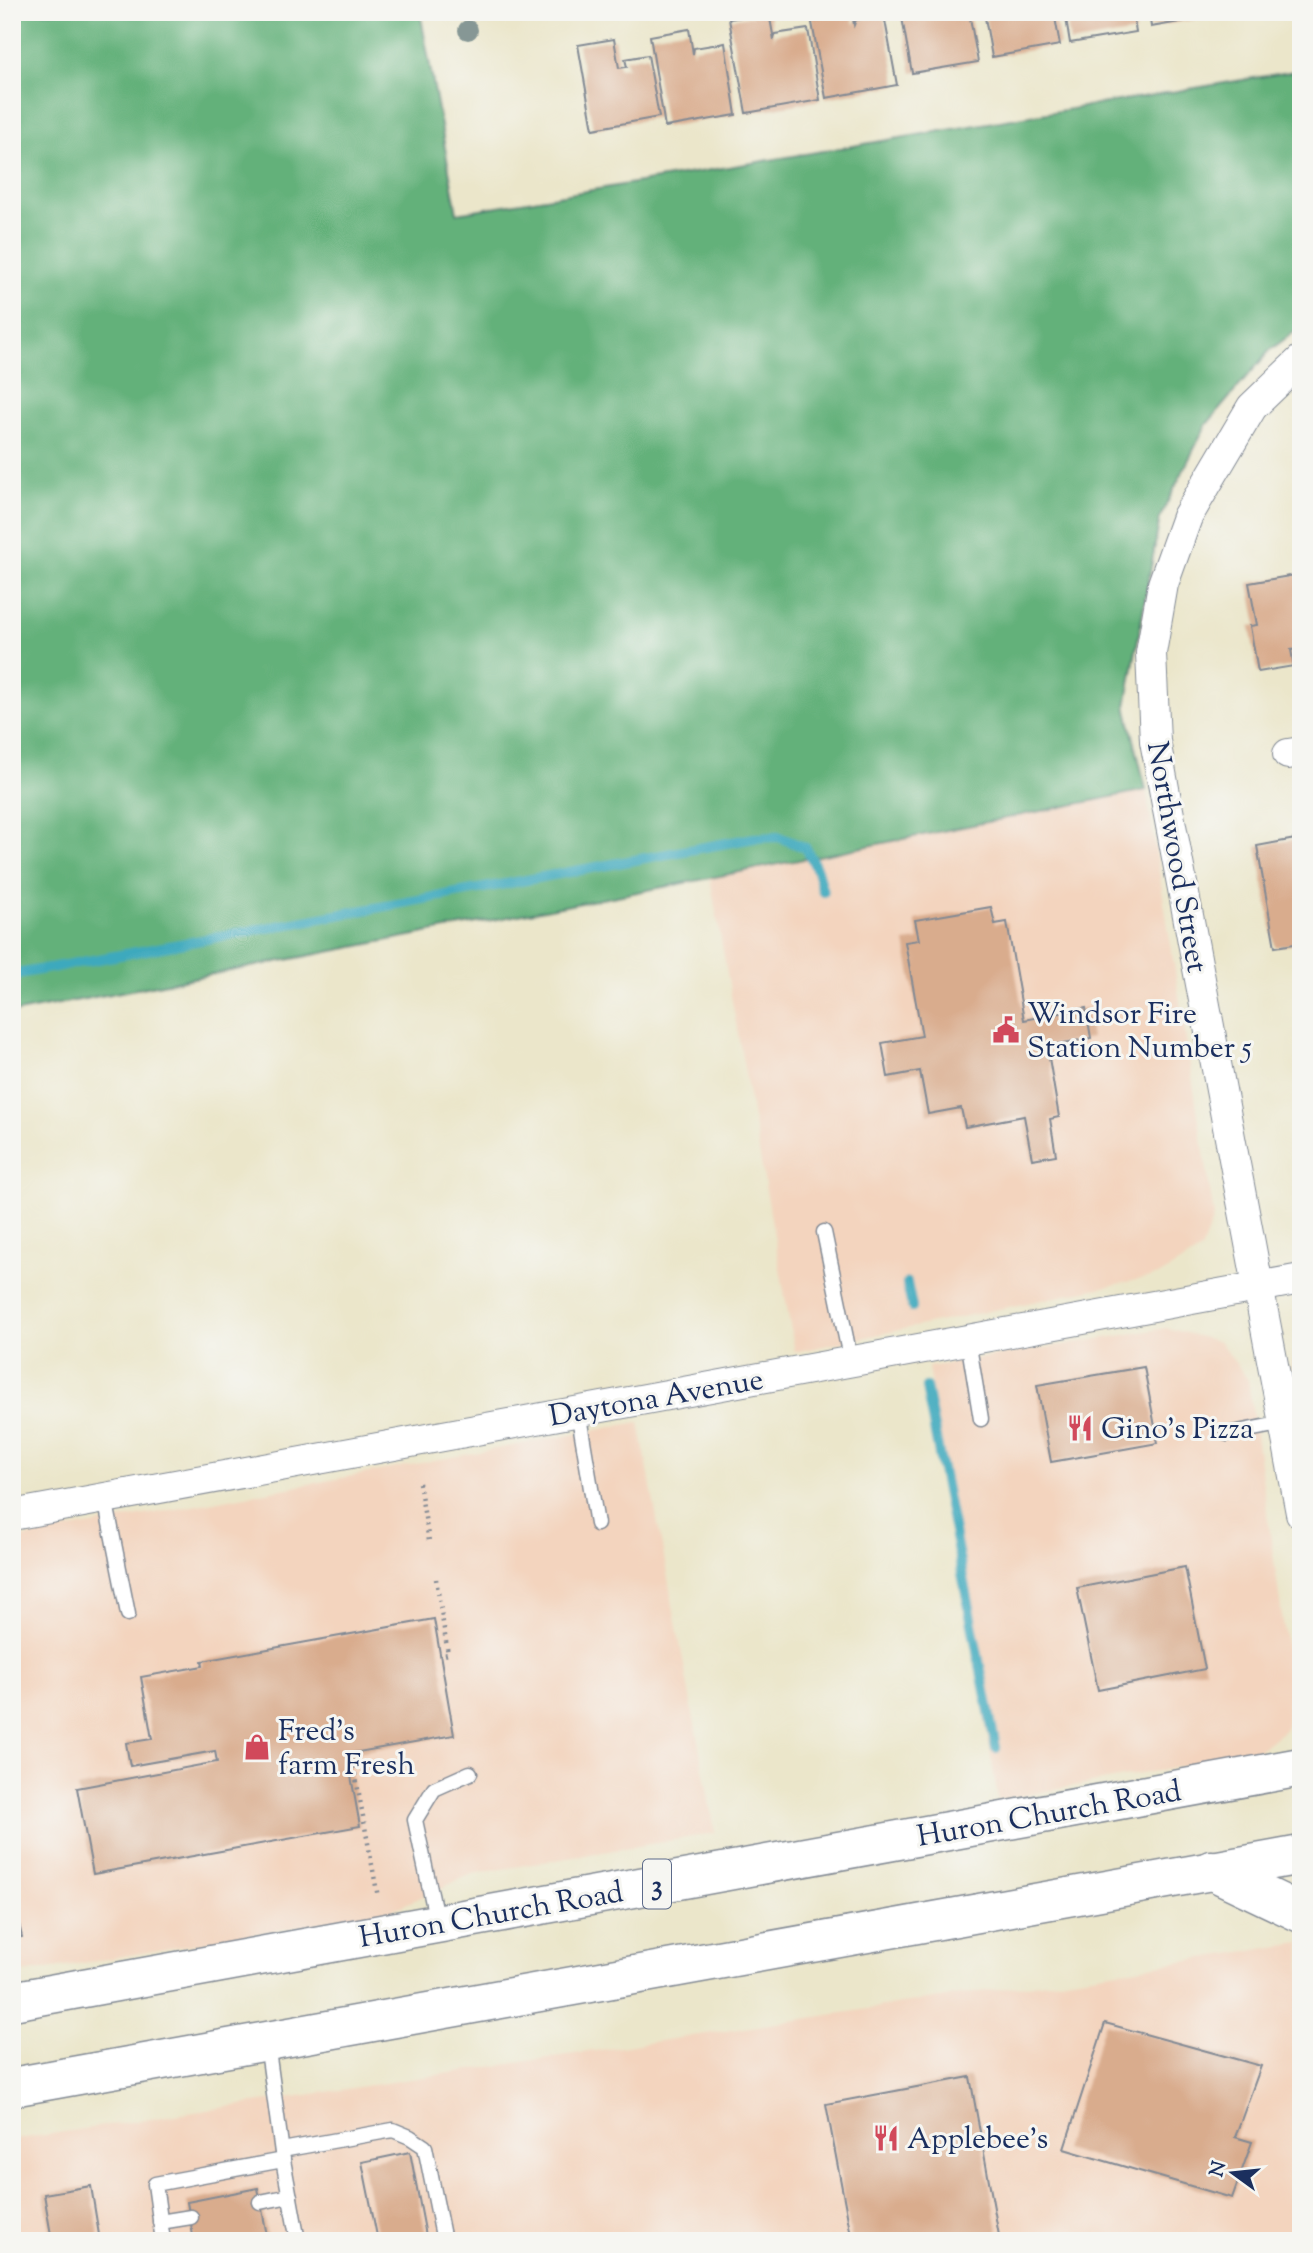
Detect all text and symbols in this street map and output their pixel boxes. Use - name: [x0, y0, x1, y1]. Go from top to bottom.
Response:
- street label: Northwood Street: [1134, 739, 1217, 976]
- place label: Windsor Fire Station Number 5: [1027, 994, 1252, 1071]
- public building icon: Windsor Fire Station Number 5: [991, 1015, 1021, 1045]
- street label: Daytona Avenue: [546, 1359, 767, 1439]
- place label: Gino's Pizza: [1101, 1409, 1254, 1452]
- restaurant icon: Gino's Pizza: [1065, 1413, 1095, 1443]
- place label: Fred's farm Fresh: [278, 1711, 415, 1788]
- shop icon: Fred's farm Fresh: [242, 1732, 272, 1762]
- street label: Huron Church Road: [914, 1771, 1185, 1860]
- road number: 3: [643, 1860, 671, 1909]
- street label: Huron Church Road: [356, 1872, 627, 1961]
- place label: Applebee's: [907, 2119, 1048, 2162]
- restaurant icon: Applebee's: [871, 2123, 901, 2153]
- north arrow: [1198, 2138, 1268, 2208]
- text: N: [1204, 2158, 1234, 2180]

